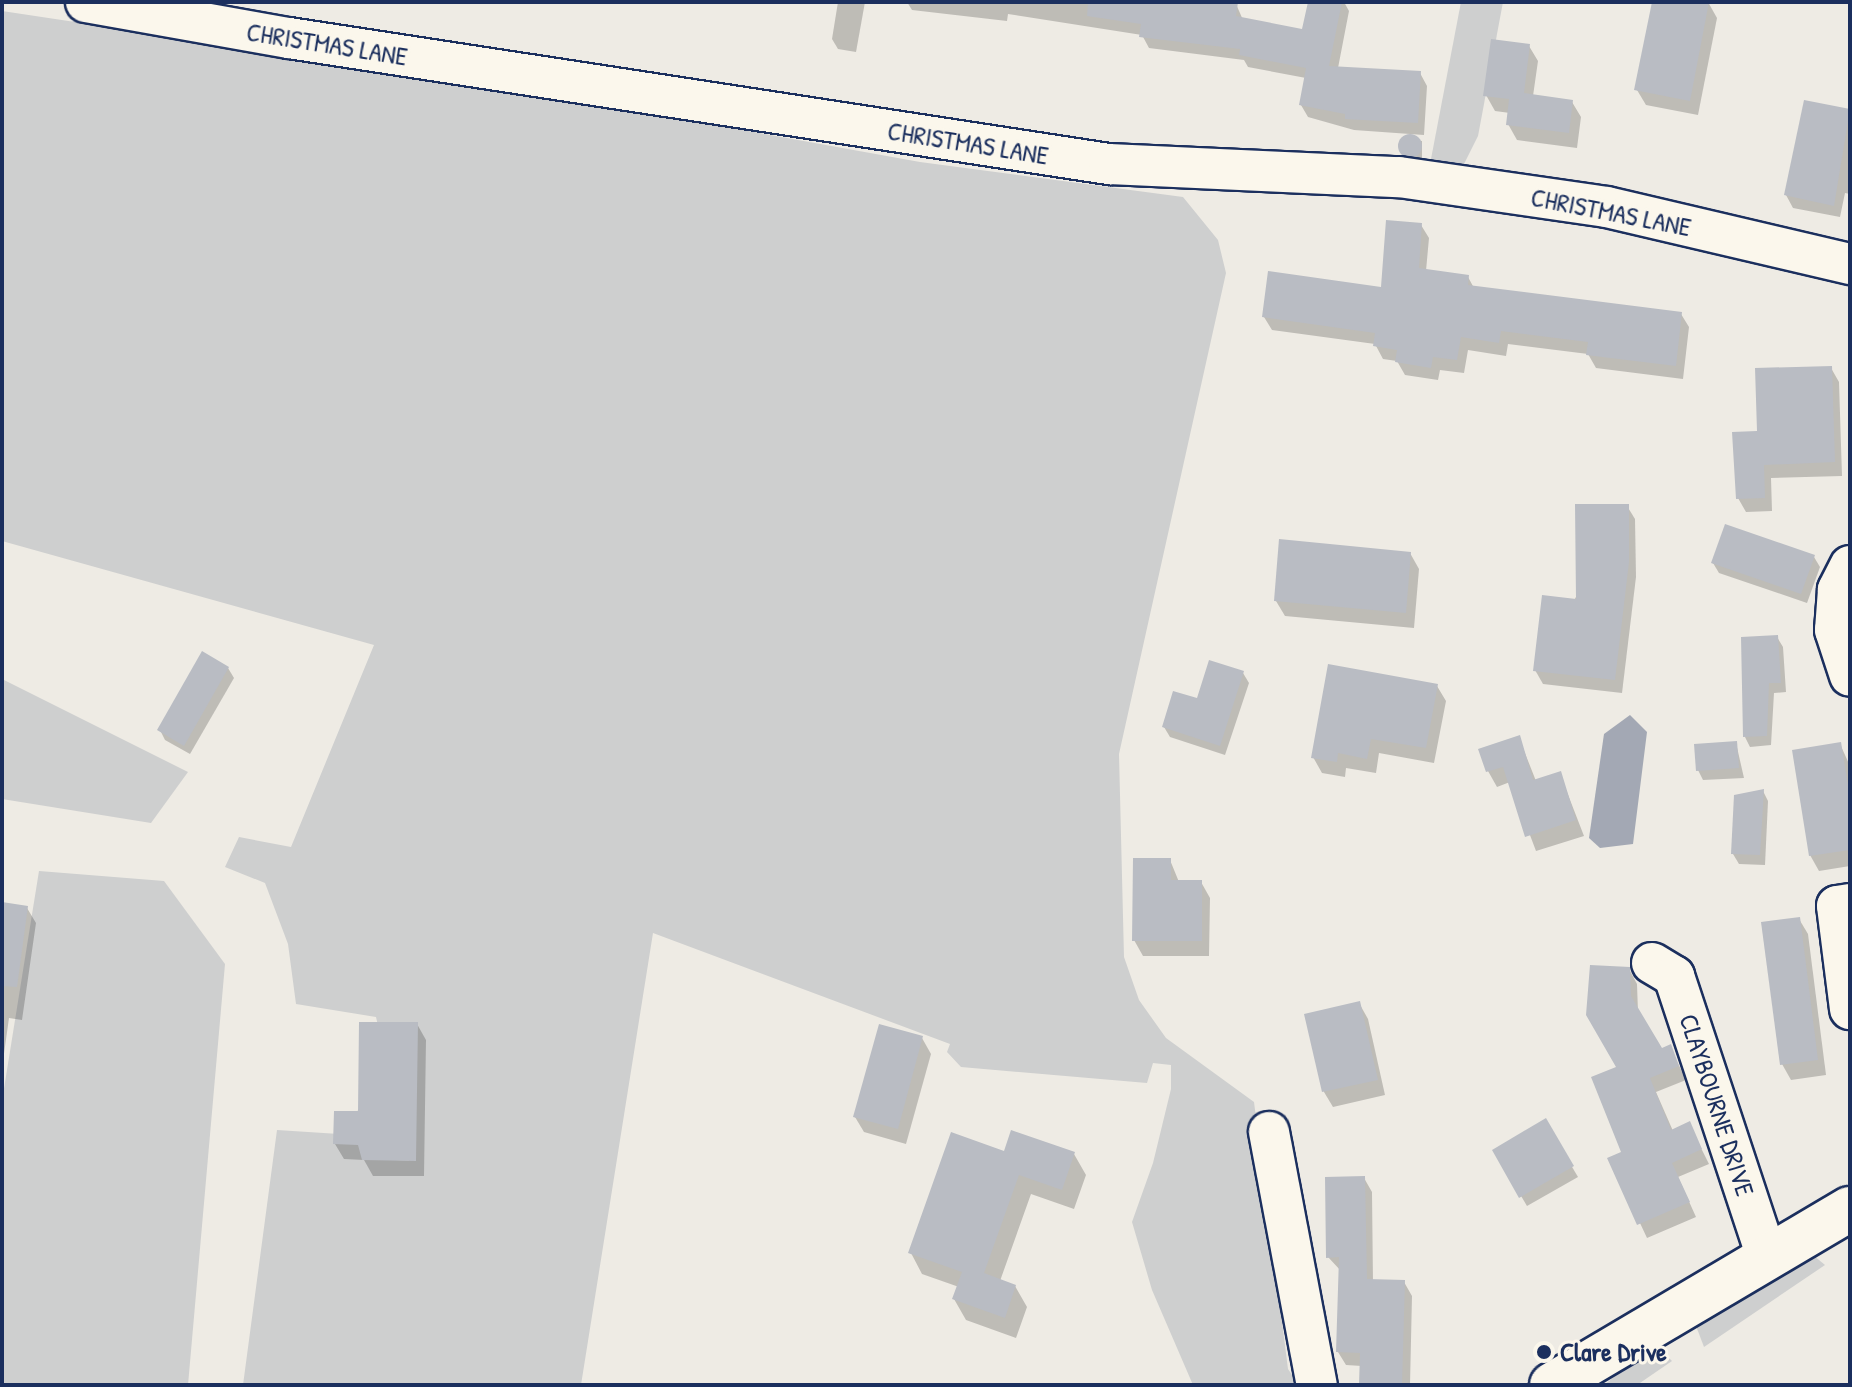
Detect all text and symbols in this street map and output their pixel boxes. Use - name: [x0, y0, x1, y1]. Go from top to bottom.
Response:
- street label: CHRISTMAS LANE: [244, 16, 410, 72]
- street label: CHRISTMAS LANE: [885, 115, 1051, 171]
- street label: CHRISTMAS LANE: [1528, 181, 1694, 243]
- street label: CLAYBOURNE DRIVE: [1673, 1010, 1761, 1200]
- place label: Clare Drive: [1560, 1336, 1667, 1368]
- marker: Clare Drive: [1535, 1343, 1553, 1361]

